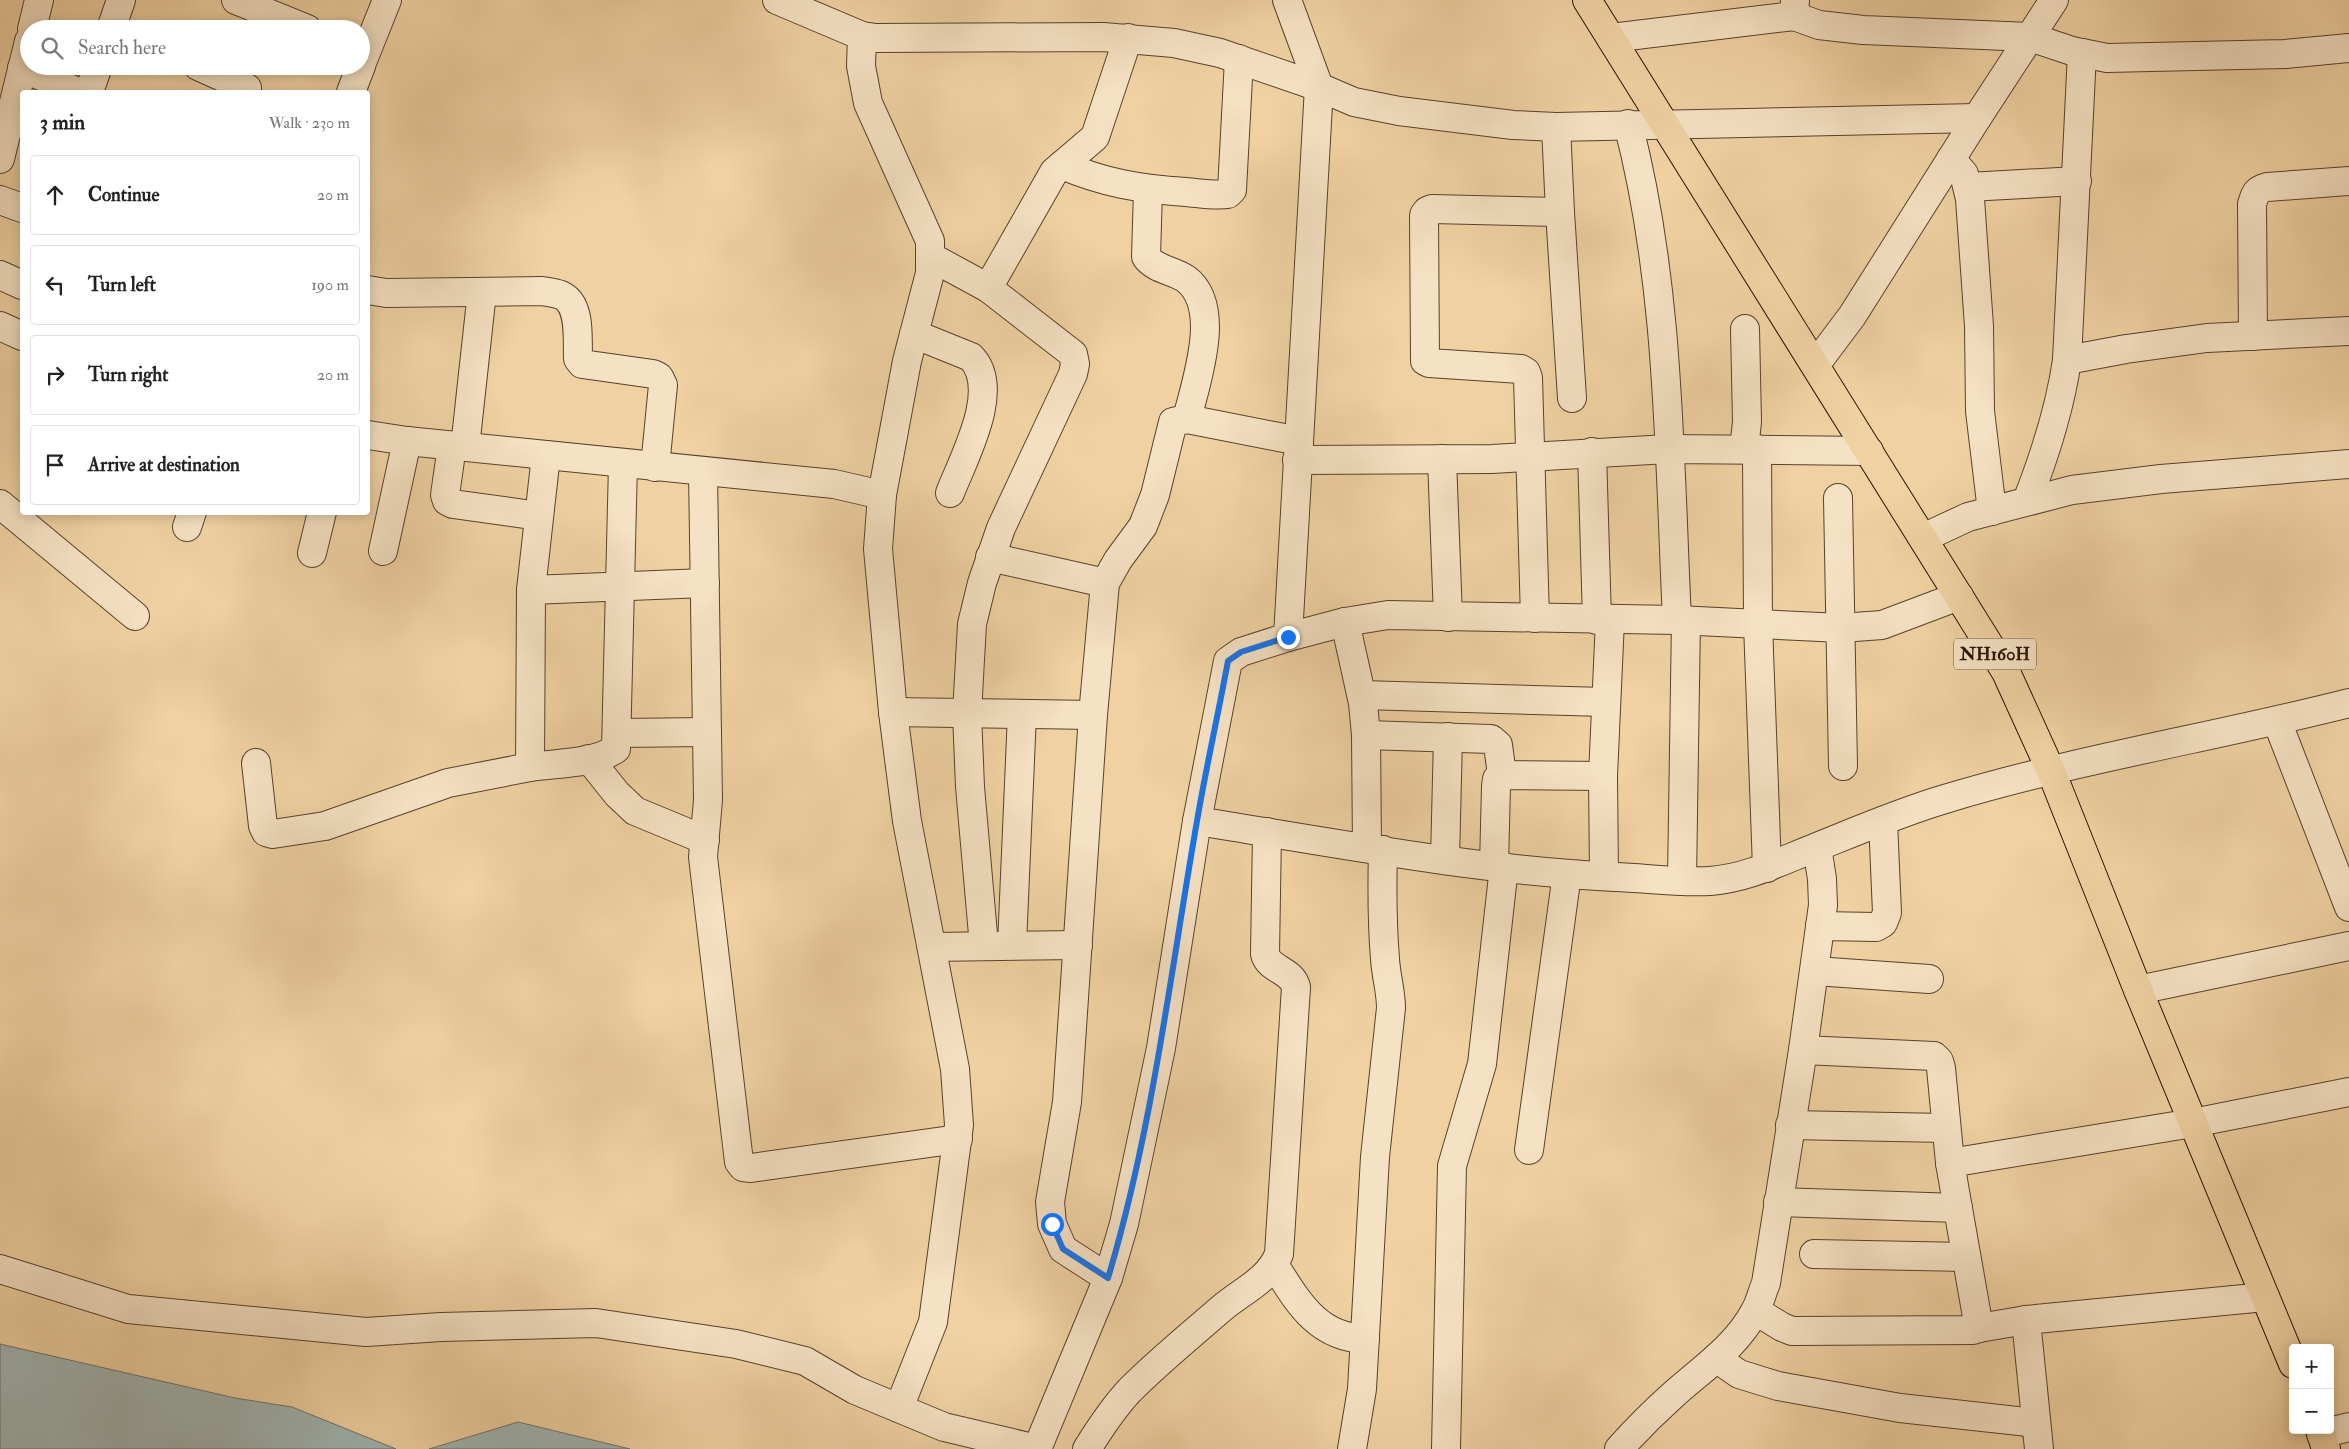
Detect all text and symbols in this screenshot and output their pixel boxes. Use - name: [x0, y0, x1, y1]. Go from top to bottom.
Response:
- search box: [20, 20, 370, 75]
- icon: search: [38, 34, 66, 62]
- text: Search here: [78, 36, 166, 60]
- text: 3 min: [40, 109, 85, 136]
- text: Walk · 230 m: [269, 113, 350, 133]
- icon: ahead: [41, 181, 69, 209]
- text: Continue: [88, 183, 159, 207]
- text: 20 m: [317, 185, 349, 205]
- icon: left: [41, 271, 69, 299]
- text: Turn left: [88, 273, 156, 297]
- text: 190 m: [311, 275, 349, 295]
- icon: right: [41, 361, 69, 389]
- text: Turn right: [88, 363, 168, 387]
- text: 20 m: [317, 365, 349, 385]
- icon: arrive: [41, 451, 69, 479]
- text: Arrive at destination: [88, 453, 240, 477]
- route end: [1277, 626, 1300, 649]
- road number: NH160H: [1954, 639, 2036, 670]
- route start: [1041, 1213, 1064, 1236]
- map controls: [2289, 1344, 2334, 1434]
- button: +: [2289, 1344, 2334, 1389]
- button: −: [2289, 1389, 2334, 1434]

